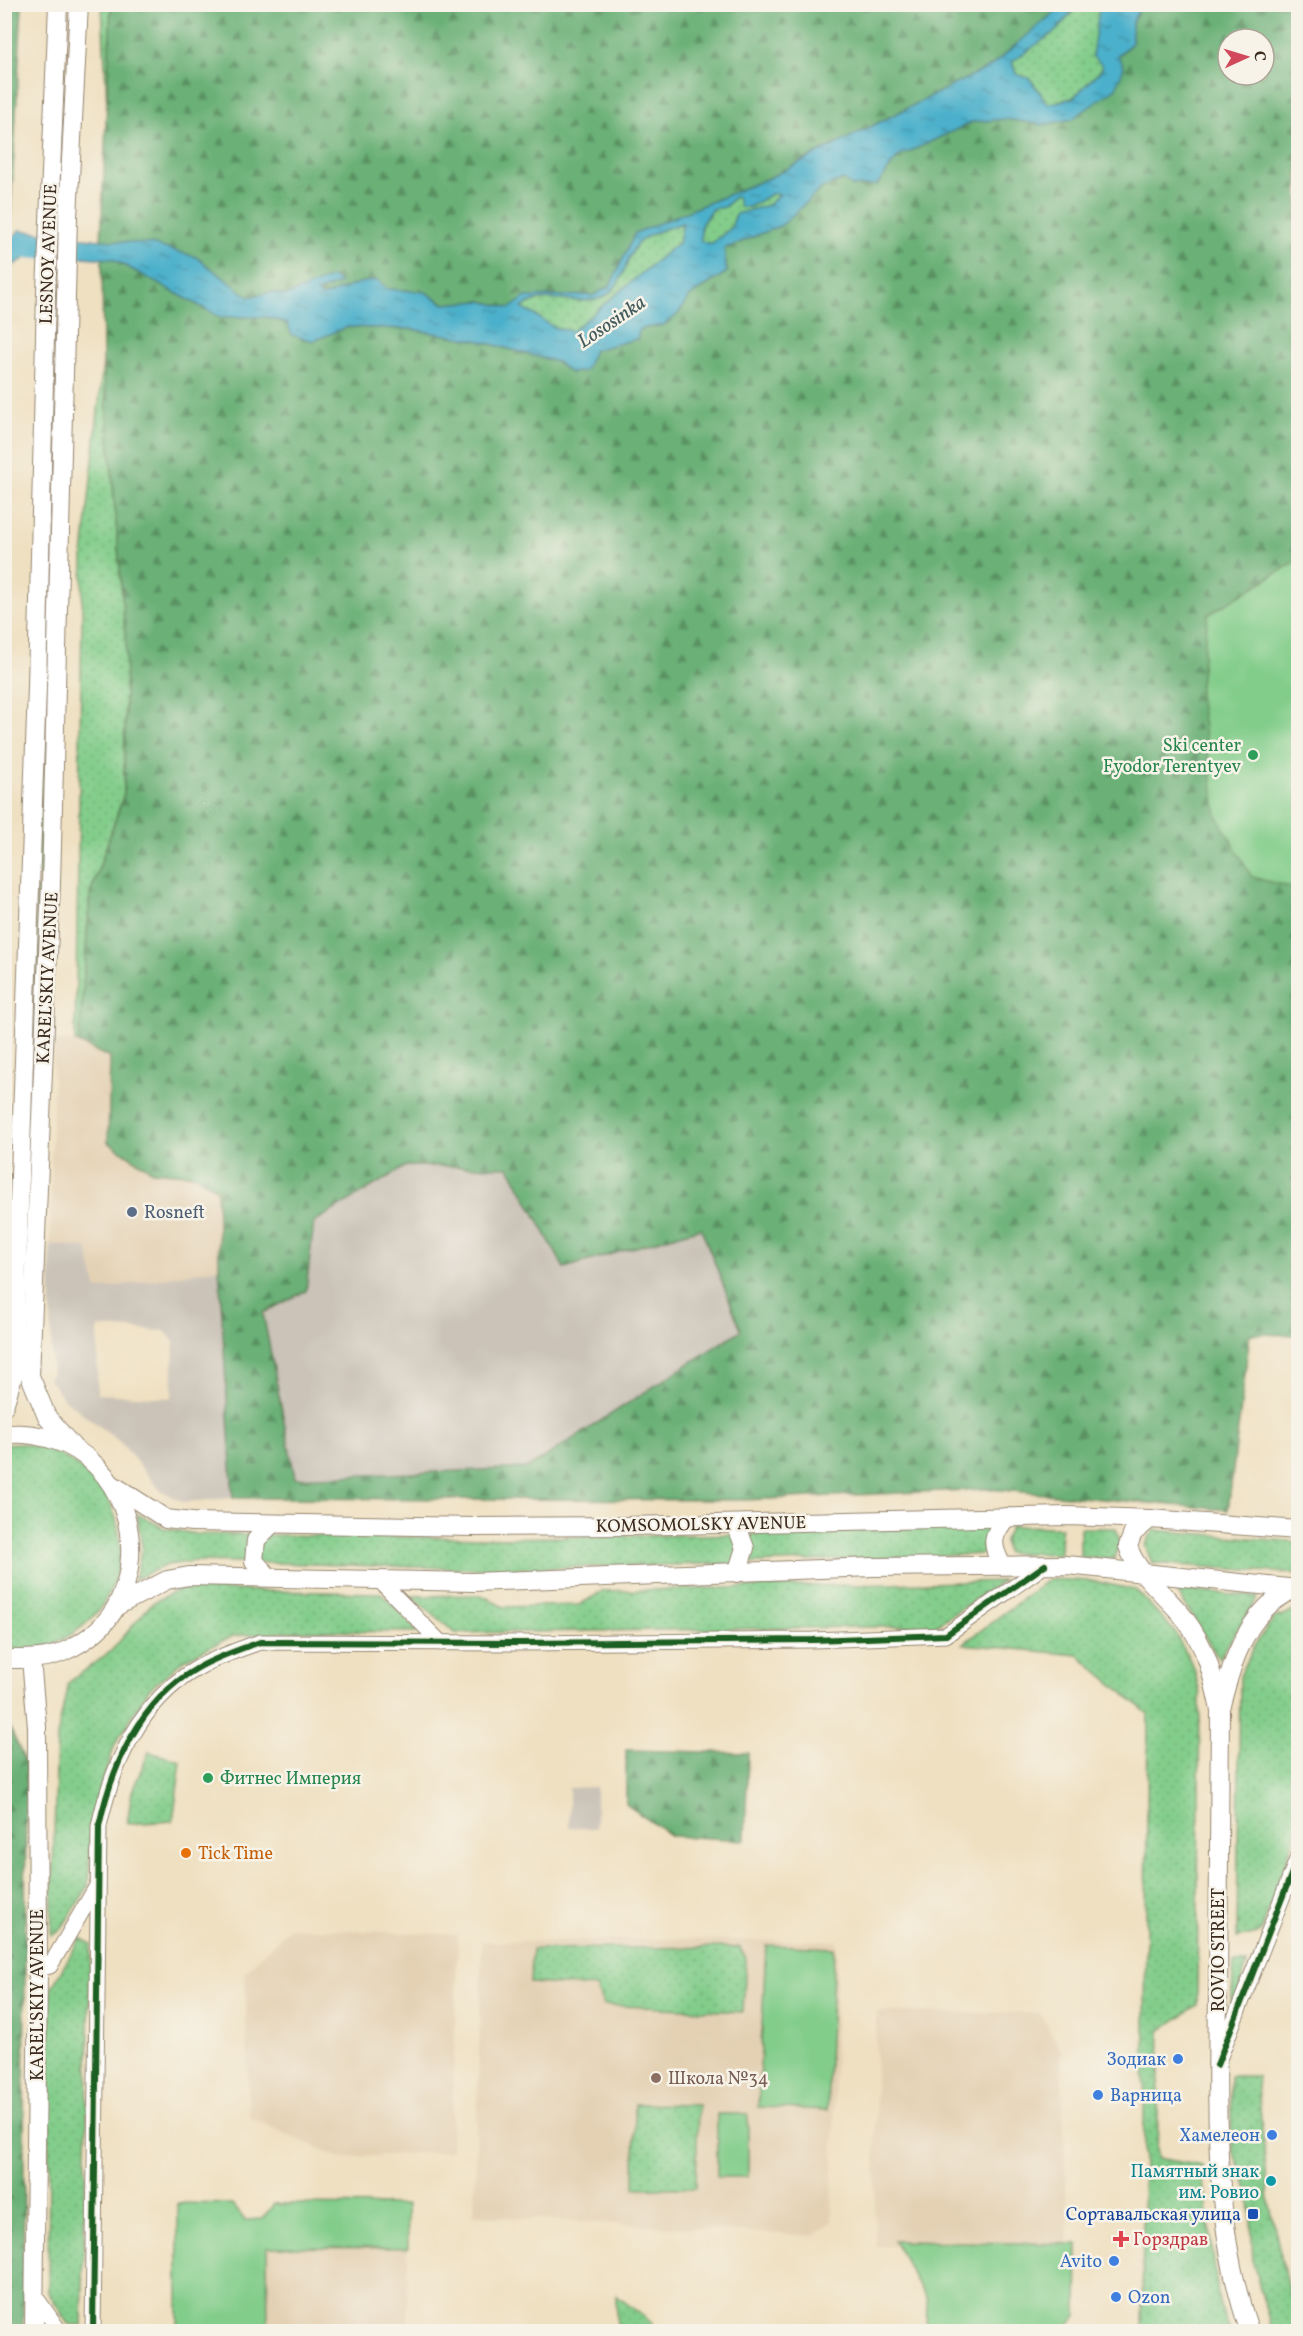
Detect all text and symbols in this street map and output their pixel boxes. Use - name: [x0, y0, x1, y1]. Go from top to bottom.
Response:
- north arrow: [1216, 27, 1276, 87]
- text: С: [1248, 50, 1270, 62]
- street label: LESNOY AVENUE: [35, 183, 64, 325]
- water label: Lososinka: [572, 289, 652, 356]
- place label: Ski center Fyodor Terentyev: [1103, 734, 1241, 780]
- marker: Ski center Fyodor Terentyev: [1246, 748, 1260, 762]
- street label: KAREL'SKIY AVENUE: [32, 891, 65, 1065]
- place label: Rosneft: [144, 1201, 205, 1226]
- marker: Rosneft: [125, 1205, 139, 1219]
- street label: KOMSOMOLSKY AVENUE: [595, 1511, 807, 1540]
- place label: Фитнес Империя: [220, 1767, 361, 1792]
- marker: Фитнес Империя: [201, 1771, 215, 1785]
- place label: Tick Time: [198, 1842, 273, 1867]
- marker: Tick Time: [179, 1846, 193, 1860]
- street label: ROVIO STREET: [1207, 1888, 1232, 2012]
- street label: KAREL'SKIY AVENUE: [26, 1909, 51, 2081]
- place label: Зодиак: [1106, 2048, 1166, 2073]
- marker: Зодиак: [1171, 2052, 1185, 2066]
- place label: Школа №34: [668, 2067, 768, 2092]
- marker: Школа №34: [649, 2071, 663, 2085]
- place label: Варница: [1110, 2084, 1182, 2109]
- marker: Варница: [1091, 2088, 1105, 2102]
- place label: Хамелеон: [1179, 2124, 1260, 2149]
- marker: Хамелеон: [1265, 2128, 1279, 2142]
- place label: Памятный знак им. Ровио: [1130, 2160, 1259, 2206]
- marker: Памятный знак им. Ровио: [1264, 2174, 1278, 2188]
- place label: Сортавальская улица: [1066, 2203, 1241, 2228]
- marker: Сортавальская улица: [1246, 2207, 1260, 2221]
- place label: Горздрав: [1133, 2228, 1208, 2253]
- marker: Горздрав: [1114, 2232, 1128, 2246]
- place label: Avito: [1060, 2250, 1102, 2275]
- marker: Avito: [1107, 2254, 1121, 2268]
- place label: Ozon: [1128, 2286, 1171, 2311]
- marker: Ozon: [1109, 2290, 1123, 2304]

